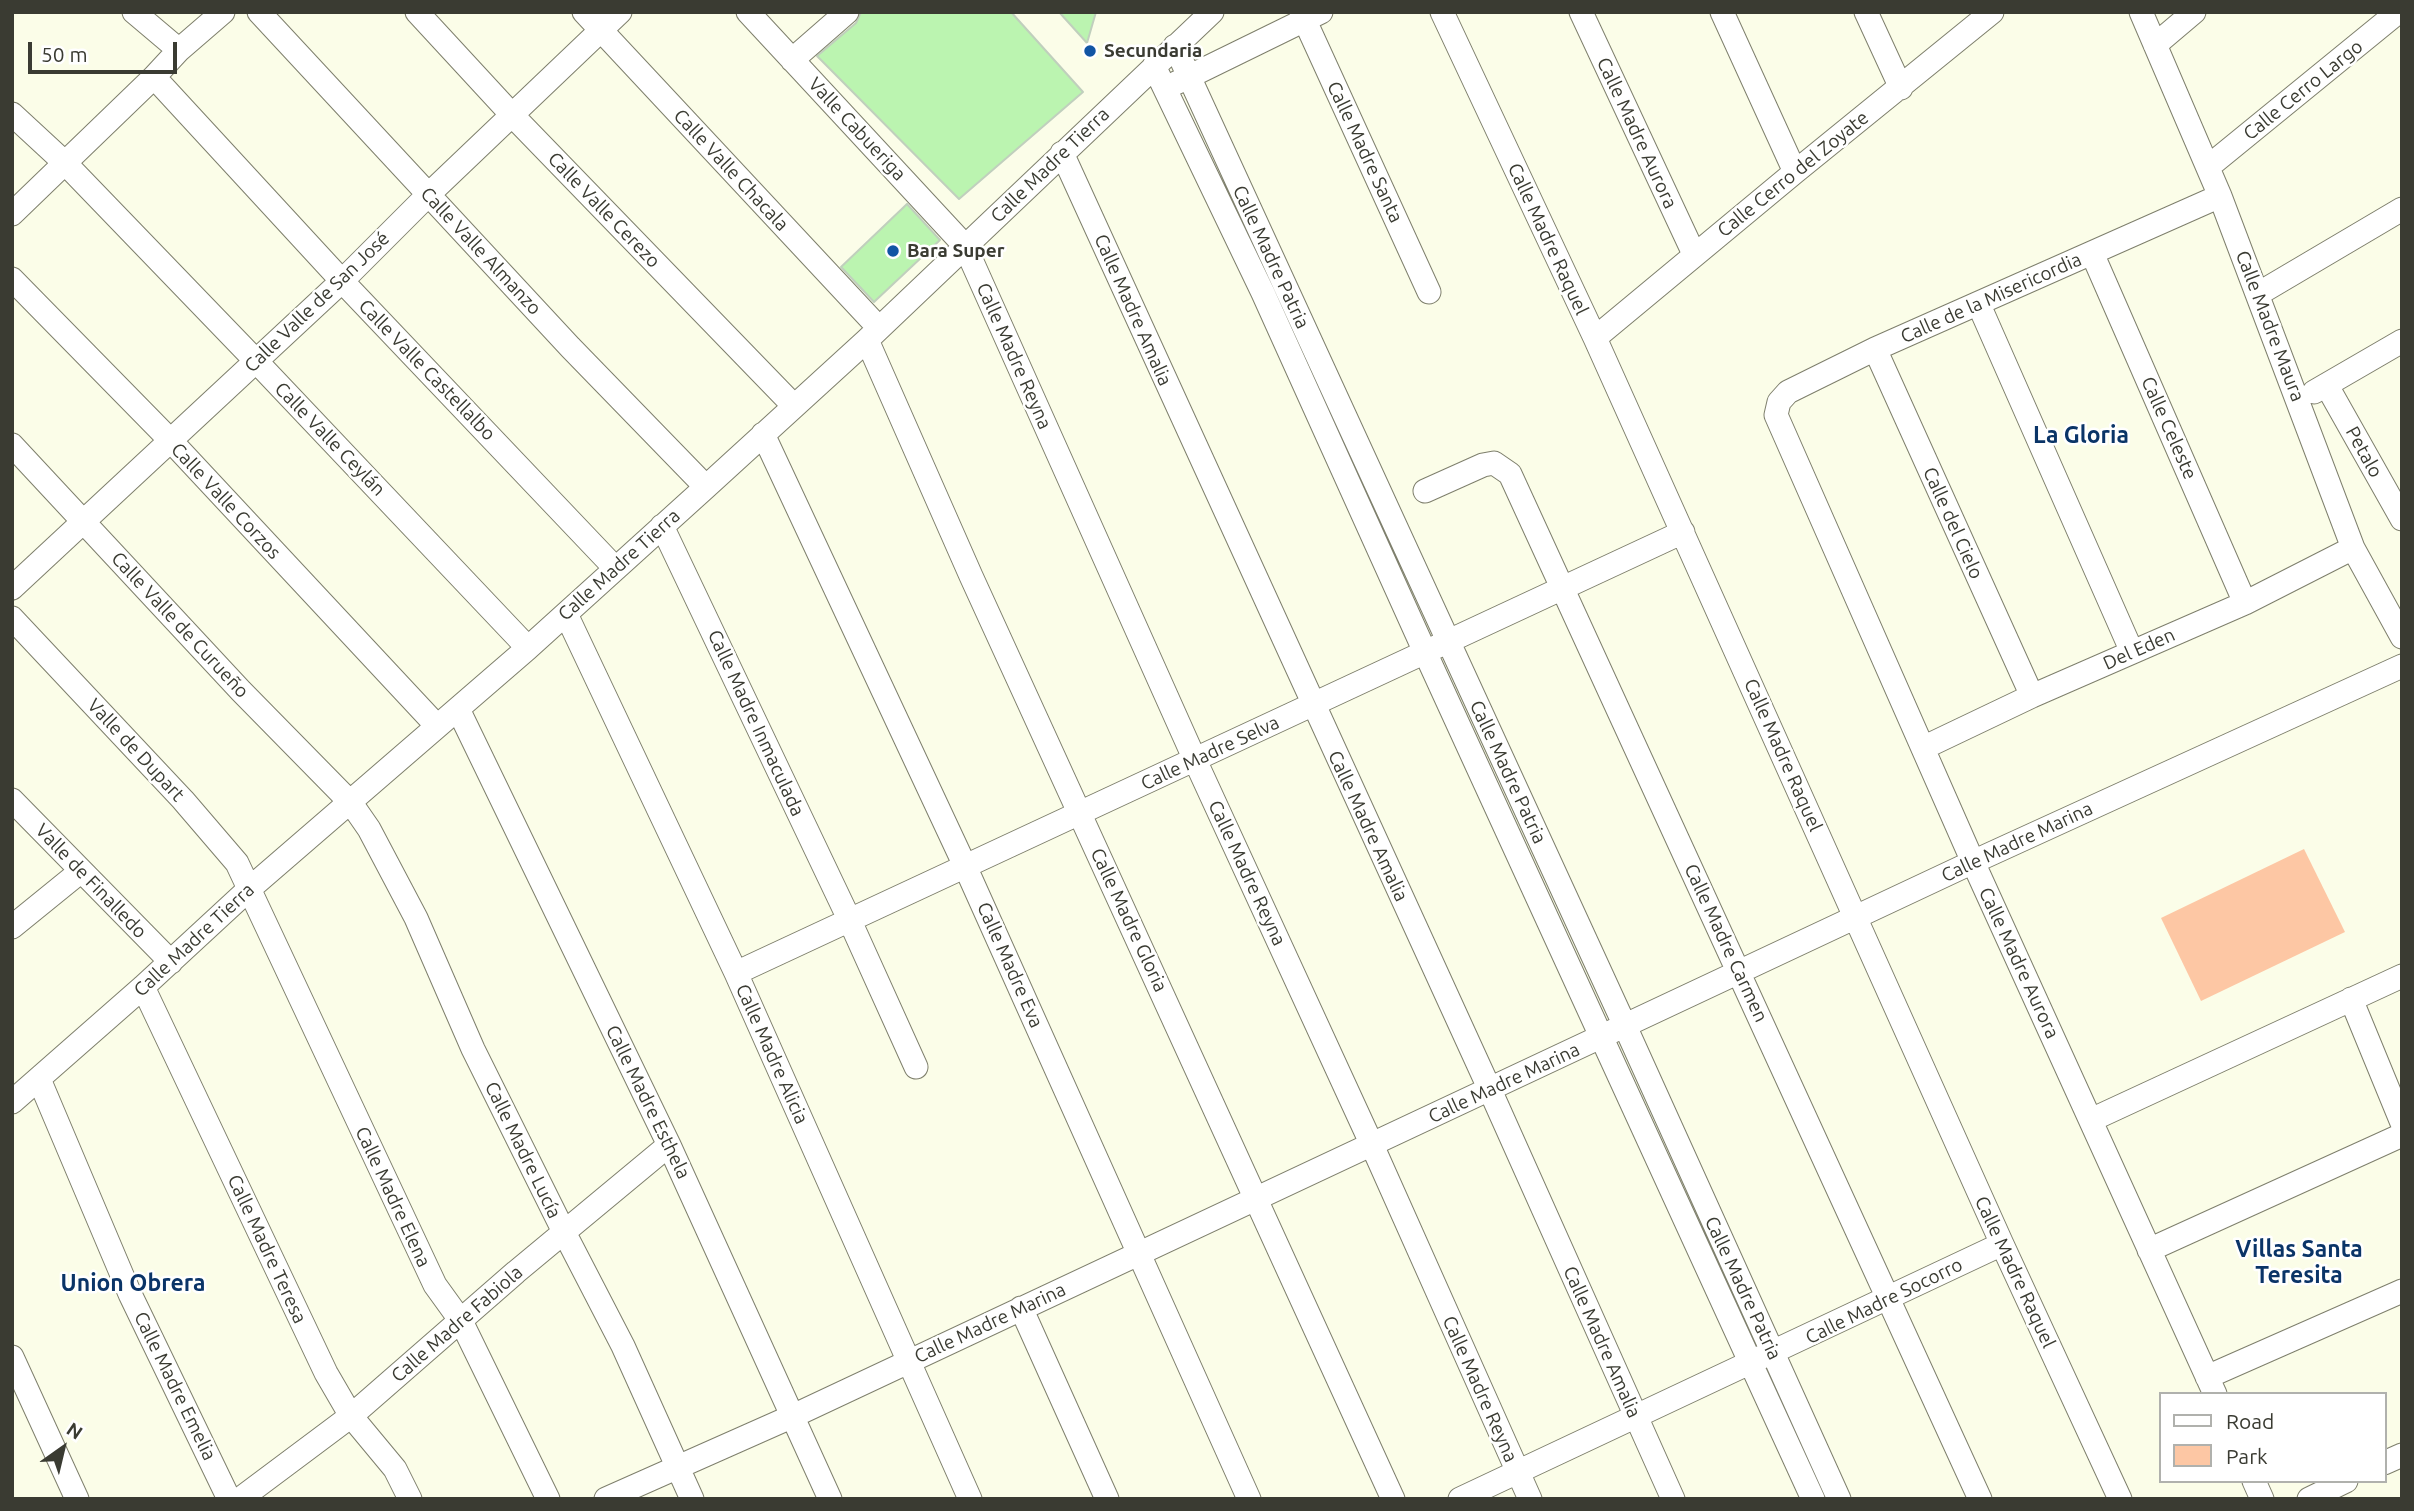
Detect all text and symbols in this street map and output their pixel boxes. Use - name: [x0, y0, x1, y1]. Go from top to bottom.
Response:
- scale bar: [32, 28, 180, 72]
- street label: Calle Cerro Largo: [2239, 35, 2367, 145]
- place label: Secundaria: [1104, 40, 1202, 62]
- text: 50 m: [41, 42, 88, 66]
- marker: Secundaria: [1082, 43, 1098, 59]
- street label: Calle Madre Aurora: [1592, 54, 1682, 212]
- street label: Valle Cabueriga: [803, 73, 911, 185]
- street label: Calle Madre Santa: [1322, 78, 1408, 226]
- street label: Calle Madre Tierra: [986, 103, 1114, 227]
- street label: Calle Valle Chacala: [669, 104, 793, 236]
- street label: Calle Cerro del Zoyate: [1713, 106, 1873, 242]
- street label: Calle Valle Cerezo: [543, 147, 665, 273]
- street label: Calle Madre Raquel: [1503, 160, 1593, 318]
- street label: Calle Valle Almanzo: [416, 182, 546, 320]
- street label: Calle Madre Patria: [1228, 182, 1314, 332]
- street label: Calle Valle de San José: [240, 227, 394, 377]
- street label: Calle Madre Amalia: [1089, 231, 1177, 389]
- place label: Bara Super: [907, 240, 1004, 262]
- marker: Bara Super: [885, 243, 901, 259]
- street label: Calle Madre Maura: [2231, 247, 2309, 405]
- street label: Calle de la Misericordia: [1897, 248, 2085, 348]
- street label: Calle Madre Reyna: [972, 279, 1056, 433]
- street label: Calle Valle Castellalbo: [354, 295, 500, 445]
- street label: Calle Celeste: [2136, 373, 2202, 483]
- street label: Calle Valle Ceylán: [270, 377, 390, 501]
- district label: La Gloria: [2033, 421, 2129, 449]
- street label: Petalo: [2341, 423, 2387, 481]
- street label: Calle Valle Corzos: [166, 438, 286, 564]
- street label: Calle del Cielo: [1918, 464, 1988, 582]
- street label: Calle Madre Tierra: [553, 504, 685, 626]
- street label: Calle Valle de Curueño: [106, 547, 254, 703]
- street label: Del Eden: [2100, 623, 2178, 675]
- street label: Calle Madre Inmaculada: [703, 626, 809, 820]
- street label: Calle Madre Raquel: [1739, 675, 1827, 835]
- street label: Valle de Dupart: [83, 694, 189, 806]
- street label: Calle Madre Patria: [1465, 697, 1551, 847]
- street label: Calle Madre Selva: [1137, 711, 1283, 795]
- street label: Calle Madre Amalia: [1323, 747, 1413, 905]
- street label: Calle Madre Reyna: [1203, 797, 1291, 949]
- street label: Calle Madre Marina: [1938, 797, 2096, 887]
- street label: Valle de Finalledo: [31, 819, 151, 943]
- street label: Calle Madre Gloria: [1086, 845, 1172, 995]
- street label: Calle Madre Carmen: [1679, 860, 1773, 1026]
- street label: Calle Madre Tierra: [129, 879, 259, 1001]
- street label: Calle Madre Aurora: [1974, 884, 2064, 1042]
- street label: Calle Madre Eva: [972, 899, 1048, 1031]
- street label: Calle Madre Alicia: [731, 980, 813, 1128]
- street label: Calle Madre Esthela: [601, 1021, 695, 1183]
- street label: Calle Madre Marina: [1425, 1038, 1583, 1128]
- street label: Calle Madre Lucía: [480, 1078, 566, 1222]
- street label: Calle Madre Elena: [350, 1123, 436, 1271]
- street label: Calle Madre Teresa: [223, 1171, 311, 1327]
- street label: Calle Madre Raquel: [1970, 1193, 2060, 1351]
- street label: Calle Madre Patria: [1700, 1213, 1786, 1363]
- district label: Villas Santa Teresita: [2235, 1235, 2363, 1289]
- street label: Calle Madre Socorro: [1802, 1253, 1966, 1349]
- street label: Calle Madre Fabiola: [387, 1261, 527, 1387]
- street label: Calle Madre Amalia: [1558, 1263, 1646, 1421]
- district label: Union Obrera: [61, 1269, 205, 1297]
- street label: Calle Madre Marina: [911, 1278, 1069, 1368]
- street label: Calle Madre Emelia: [129, 1308, 221, 1464]
- street label: Calle Madre Reyna: [1438, 1312, 1522, 1466]
- legend: [2158, 1392, 2386, 1483]
- text: Road: [2226, 1409, 2274, 1433]
- north arrow: [28, 1413, 98, 1483]
- text: N: [63, 1418, 87, 1444]
- text: Park: [2226, 1444, 2268, 1468]

